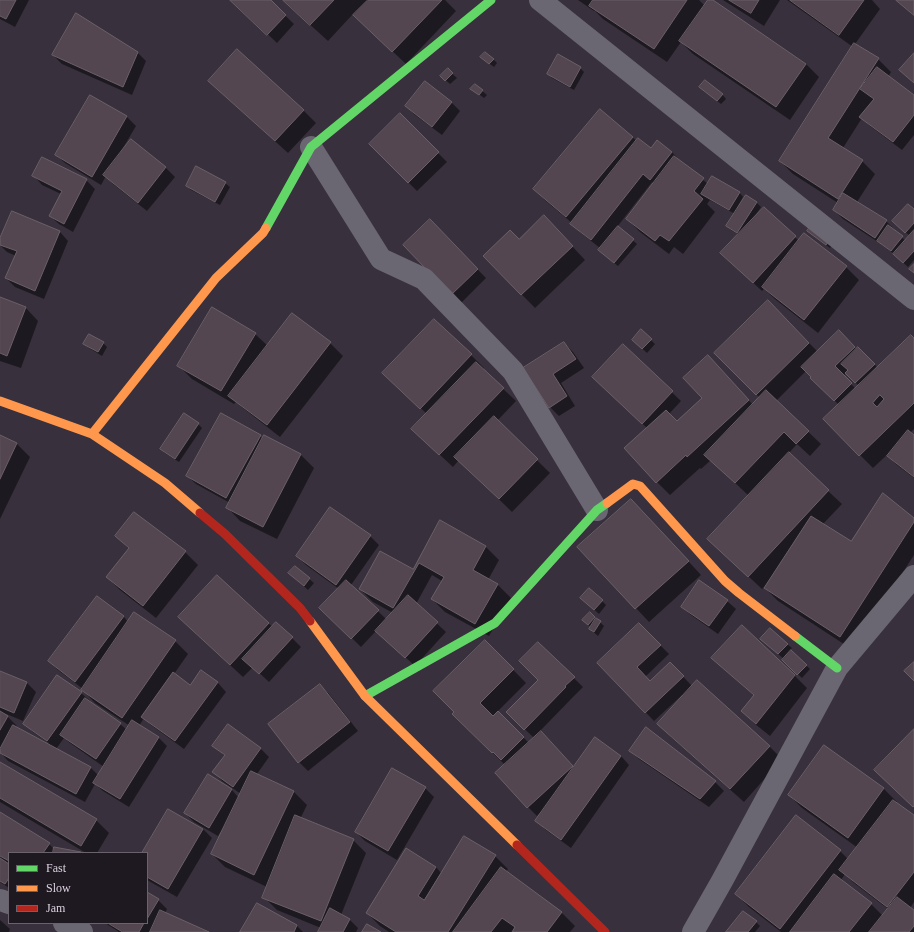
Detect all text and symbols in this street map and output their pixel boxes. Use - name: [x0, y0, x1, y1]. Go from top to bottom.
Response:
- legend: [8, 852, 148, 924]
- text: Fast: [46, 861, 66, 875]
- text: Slow: [46, 881, 71, 895]
- text: Jam: [46, 901, 65, 915]

